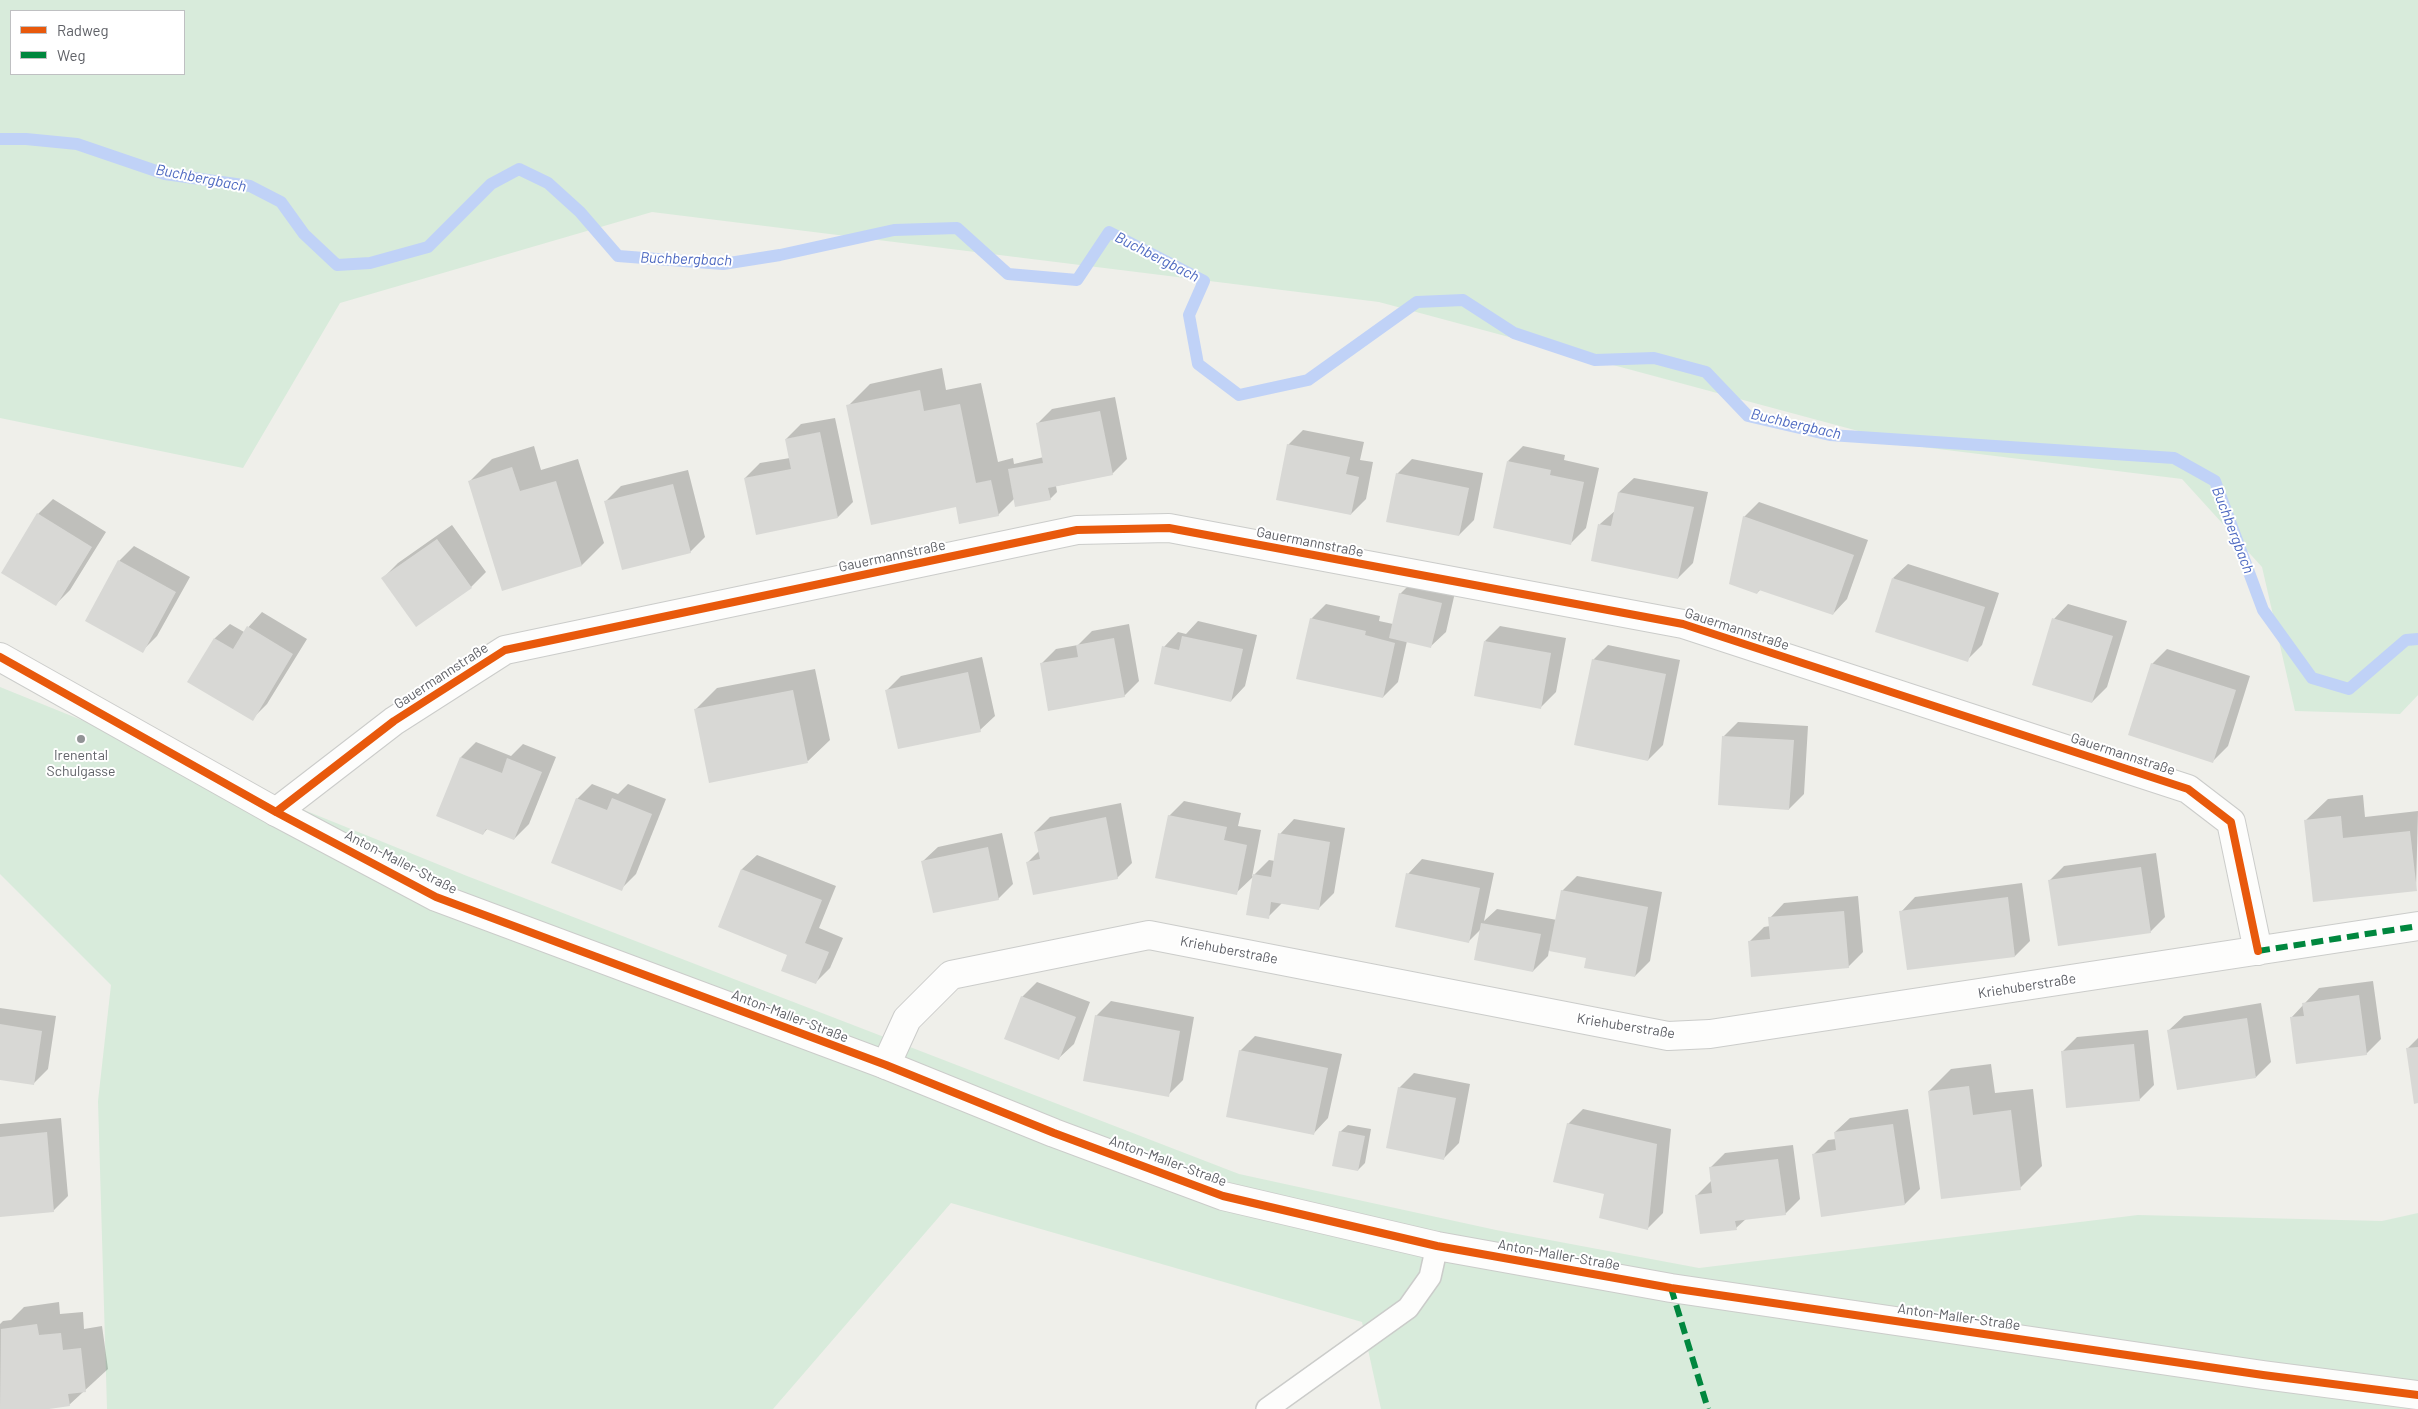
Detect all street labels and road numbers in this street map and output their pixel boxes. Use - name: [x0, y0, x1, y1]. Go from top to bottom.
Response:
- street label: Gauermannstraße: [1255, 523, 1365, 561]
- street label: Gauermannstraße: [837, 536, 947, 576]
- street label: Gauermannstraße: [1683, 604, 1791, 654]
- street label: Gauermannstraße: [391, 639, 491, 713]
- street label: Gauermannstraße: [2069, 729, 2177, 779]
- street label: Anton-Maller-Straße: [342, 826, 460, 898]
- street label: Kriehuberstraße: [1179, 932, 1279, 968]
- street label: Kriehuberstraße: [1977, 970, 2077, 1002]
- street label: Anton-Maller-Straße: [729, 986, 851, 1046]
- street label: Kriehuberstraße: [1576, 1010, 1676, 1042]
- street label: Anton-Maller-Straße: [1107, 1132, 1229, 1190]
- street label: Anton-Maller-Straße: [1497, 1236, 1621, 1274]
- street label: Anton-Maller-Straße: [1896, 1300, 2022, 1334]

